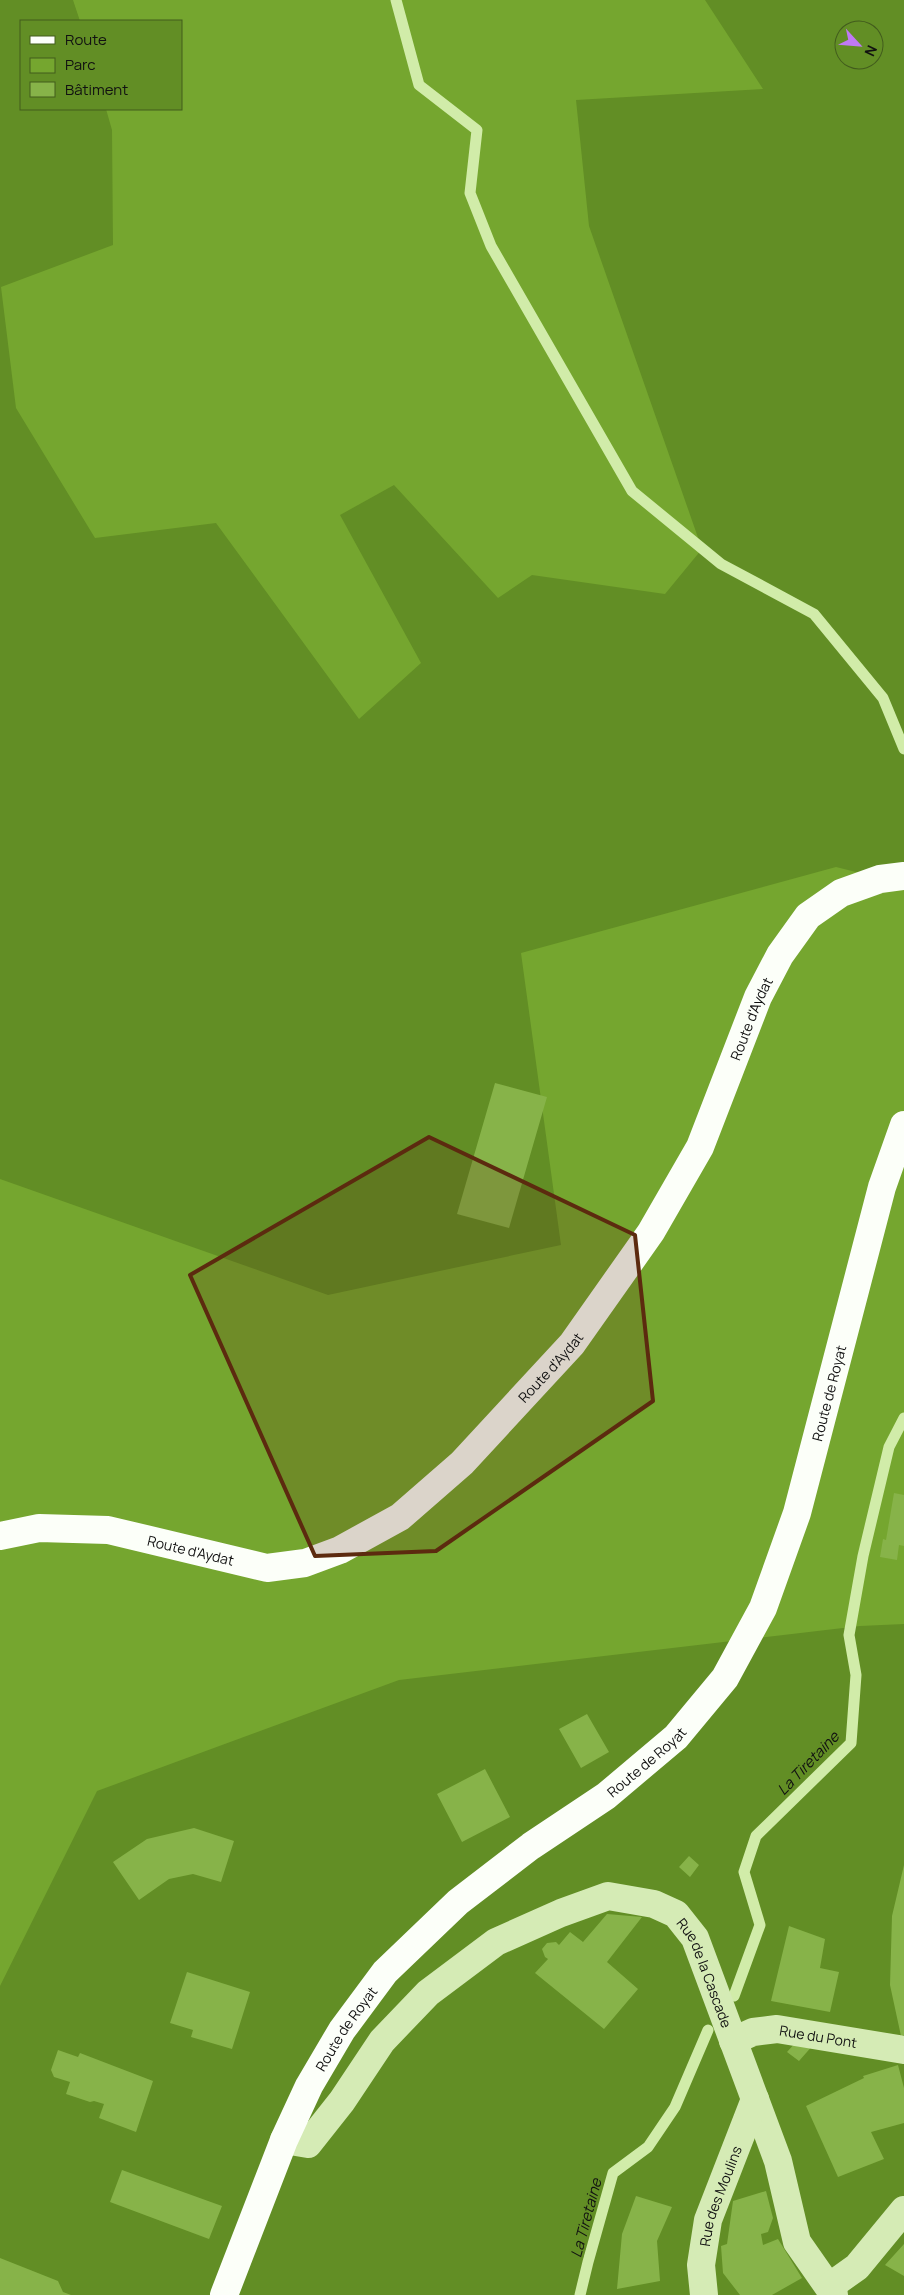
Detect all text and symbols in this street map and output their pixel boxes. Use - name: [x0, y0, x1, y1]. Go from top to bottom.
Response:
- legend: [20, 20, 182, 110]
- north arrow: [834, 20, 884, 70]
- text: Route: [65, 29, 107, 50]
- text: N: [860, 42, 882, 60]
- text: Parc: [65, 54, 96, 75]
- text: Bâtiment: [65, 79, 128, 100]
- street label: Route d'Aydat: [725, 973, 777, 1063]
- street label: Route d'Aydat: [514, 1328, 587, 1406]
- street label: Route de Royat: [807, 1343, 850, 1443]
- street label: Route d'Aydat: [146, 1530, 236, 1569]
- street label: Route de Royat: [603, 1723, 690, 1801]
- water label: La Tiretaine: [772, 1726, 845, 1799]
- street label: Rue de la Cascade: [673, 1914, 737, 2030]
- street label: Route de Royat: [311, 1982, 381, 2074]
- street label: Rue du Pont: [778, 2020, 859, 2052]
- street label: Rue des Moulins: [695, 2143, 745, 2248]
- water label: La Tiretaine: [565, 2175, 607, 2260]

